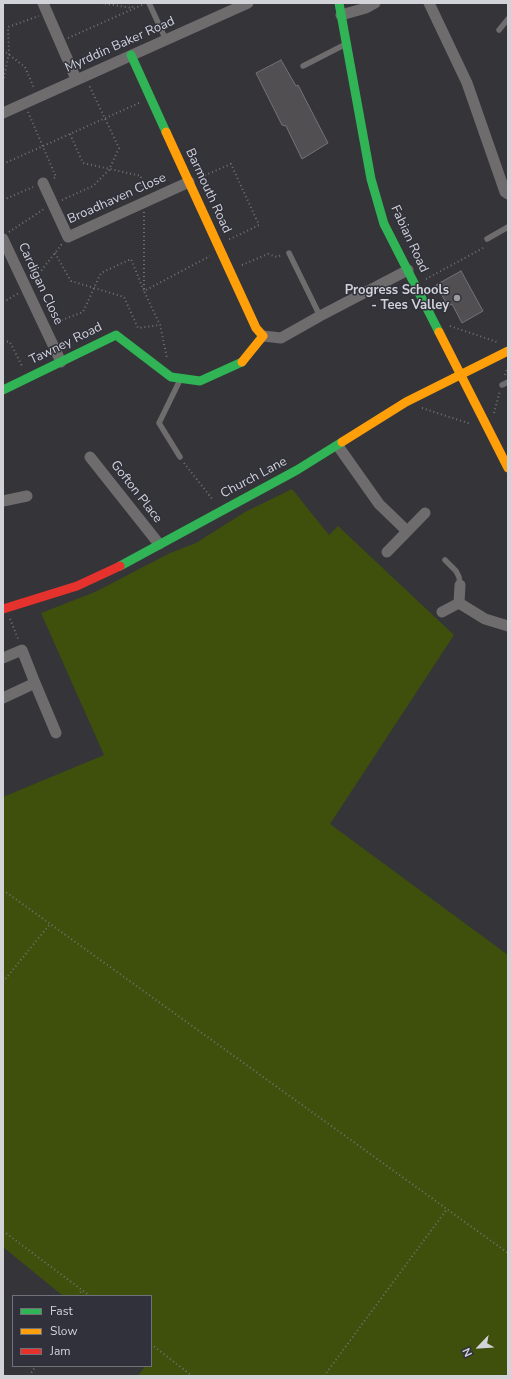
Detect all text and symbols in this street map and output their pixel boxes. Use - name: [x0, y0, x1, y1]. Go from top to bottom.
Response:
- street label: Myrddin Baker Road: [63, 14, 177, 76]
- street label: Barmouth Road: [182, 146, 234, 236]
- street label: Broadhaven Close: [65, 170, 169, 228]
- street label: Fabian Road: [387, 203, 431, 275]
- street label: Cardigan Close: [14, 240, 66, 328]
- place label: Progress Schools - Tees Valley: [345, 283, 449, 314]
- marker: Progress Schools - Tees Valley: [452, 293, 462, 303]
- street label: Tawney Road: [27, 320, 105, 368]
- street label: Church Lane: [218, 454, 290, 502]
- street label: Gofton Place: [107, 458, 165, 526]
- legend: [12, 1295, 152, 1367]
- text: Fast: [50, 1303, 73, 1319]
- text: Slow: [50, 1323, 78, 1339]
- north arrow: [459, 1327, 499, 1367]
- text: Jam: [50, 1343, 71, 1359]
- text: N: [459, 1345, 476, 1359]

